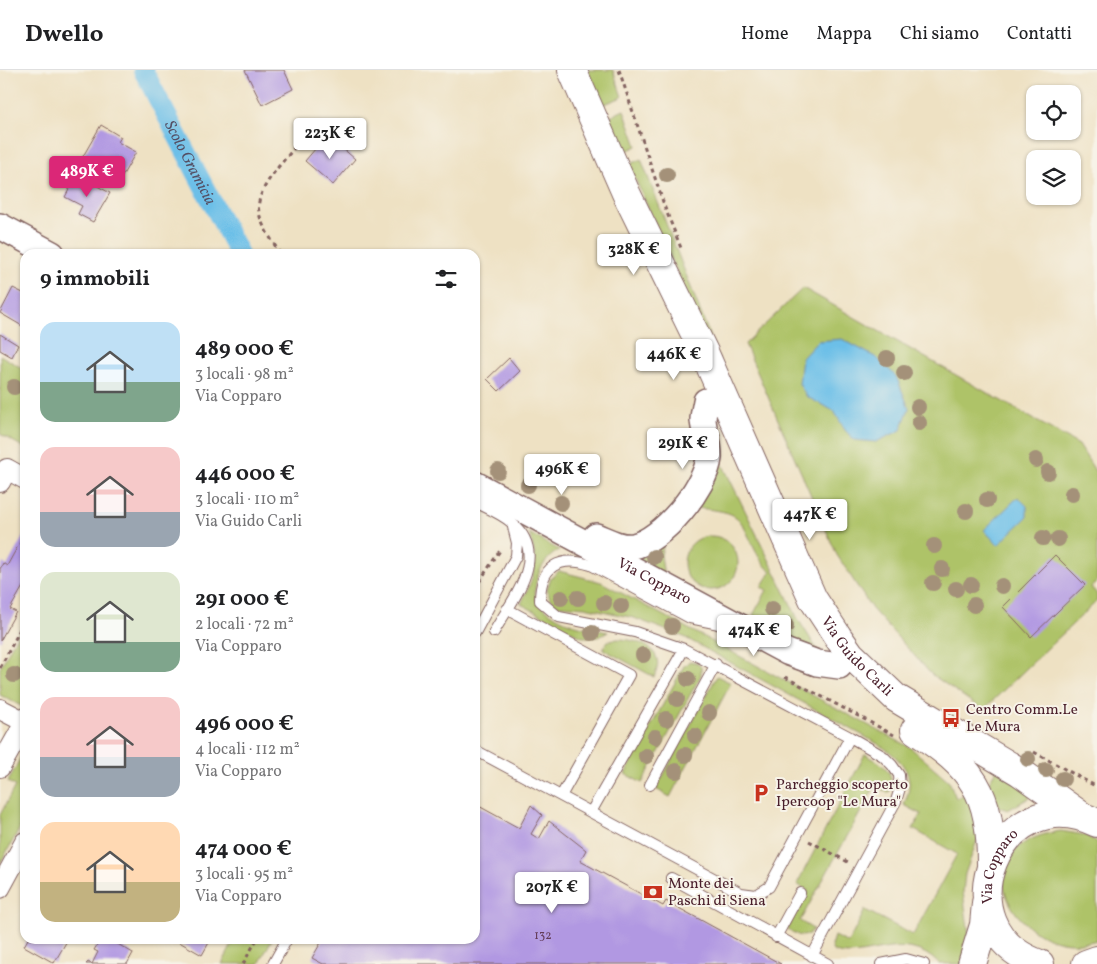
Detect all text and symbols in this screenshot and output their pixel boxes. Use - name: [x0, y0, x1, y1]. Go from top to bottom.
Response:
- text: Dwello: [25, 18, 103, 52]
- text: Home: [741, 22, 789, 47]
- text: Mappa: [817, 22, 872, 47]
- text: Chi siamo: [900, 22, 979, 47]
- text: Contatti: [1007, 22, 1072, 47]
- map controls: [1026, 85, 1081, 205]
- button: locate: [1026, 85, 1081, 140]
- water label: Scolo Gramicia: [158, 117, 221, 210]
- pin: 223K €: [289, 118, 371, 160]
- text: 223K €: [304, 123, 356, 145]
- button: layers: [1026, 150, 1081, 205]
- pin: 489K €: [46, 156, 128, 198]
- text: 489K €: [60, 161, 114, 183]
- pin: 328K €: [593, 234, 675, 276]
- text: 328K €: [608, 239, 660, 261]
- text: 9 immobili: [40, 265, 150, 294]
- icon: filters: [432, 265, 460, 293]
- text: 489 000 €: [195, 335, 294, 364]
- pin: 446K €: [633, 338, 715, 381]
- icon: home: [80, 342, 140, 402]
- text: 446K €: [647, 344, 701, 366]
- text: 3 locali · 98 m²: [195, 364, 294, 386]
- text: Via Copparo: [195, 386, 282, 408]
- pin: 291K €: [642, 428, 724, 470]
- text: 291K €: [658, 433, 708, 455]
- pin: 496K €: [521, 454, 603, 496]
- text: 496K €: [535, 459, 589, 481]
- text: 446 000 €: [195, 460, 295, 489]
- icon: home: [80, 467, 140, 527]
- text: 3 locali · 110 m²: [195, 489, 299, 511]
- pin: 447K €: [769, 498, 851, 541]
- text: 447K €: [783, 504, 837, 526]
- text: Via Guido Carli: [195, 511, 302, 533]
- street label: Via Copparo: [613, 554, 695, 611]
- text: 291 000 €: [195, 585, 289, 614]
- icon: home: [80, 592, 140, 652]
- street label: Via Guido Carli: [815, 613, 897, 702]
- text: 2 locali · 72 m²: [195, 614, 294, 636]
- pin: 474K €: [713, 614, 795, 657]
- text: 474K €: [728, 620, 780, 642]
- text: Via Copparo: [195, 636, 282, 658]
- place label: Centro Comm.Le Le Mura: [966, 700, 1078, 738]
- bus stop icon: Centro Comm.Le Le Mura: [940, 707, 962, 729]
- text: 496 000 €: [195, 710, 294, 739]
- icon: home: [80, 717, 140, 777]
- text: 4 locali · 112 m²: [195, 739, 300, 761]
- text: Via Copparo: [195, 761, 282, 783]
- place label: Parcheggio scoperto Ipercoop "Le Mura": [776, 775, 908, 813]
- parking icon: Parcheggio scoperto Ipercoop "Le Mura": [750, 782, 772, 804]
- street label: Via Copparo: [978, 824, 1024, 905]
- text: 474 000 €: [195, 835, 292, 864]
- icon: home: [80, 842, 140, 902]
- text: 3 locali · 95 m²: [195, 864, 293, 886]
- pin: 207K €: [511, 872, 593, 914]
- place label: Monte dei Paschi di Siena: [668, 874, 766, 912]
- text: 207K €: [526, 877, 578, 899]
- bank icon: Monte dei Paschi di Siena: [642, 881, 664, 903]
- text: Via Copparo: [195, 886, 282, 908]
- house number: 132: [534, 928, 552, 944]

